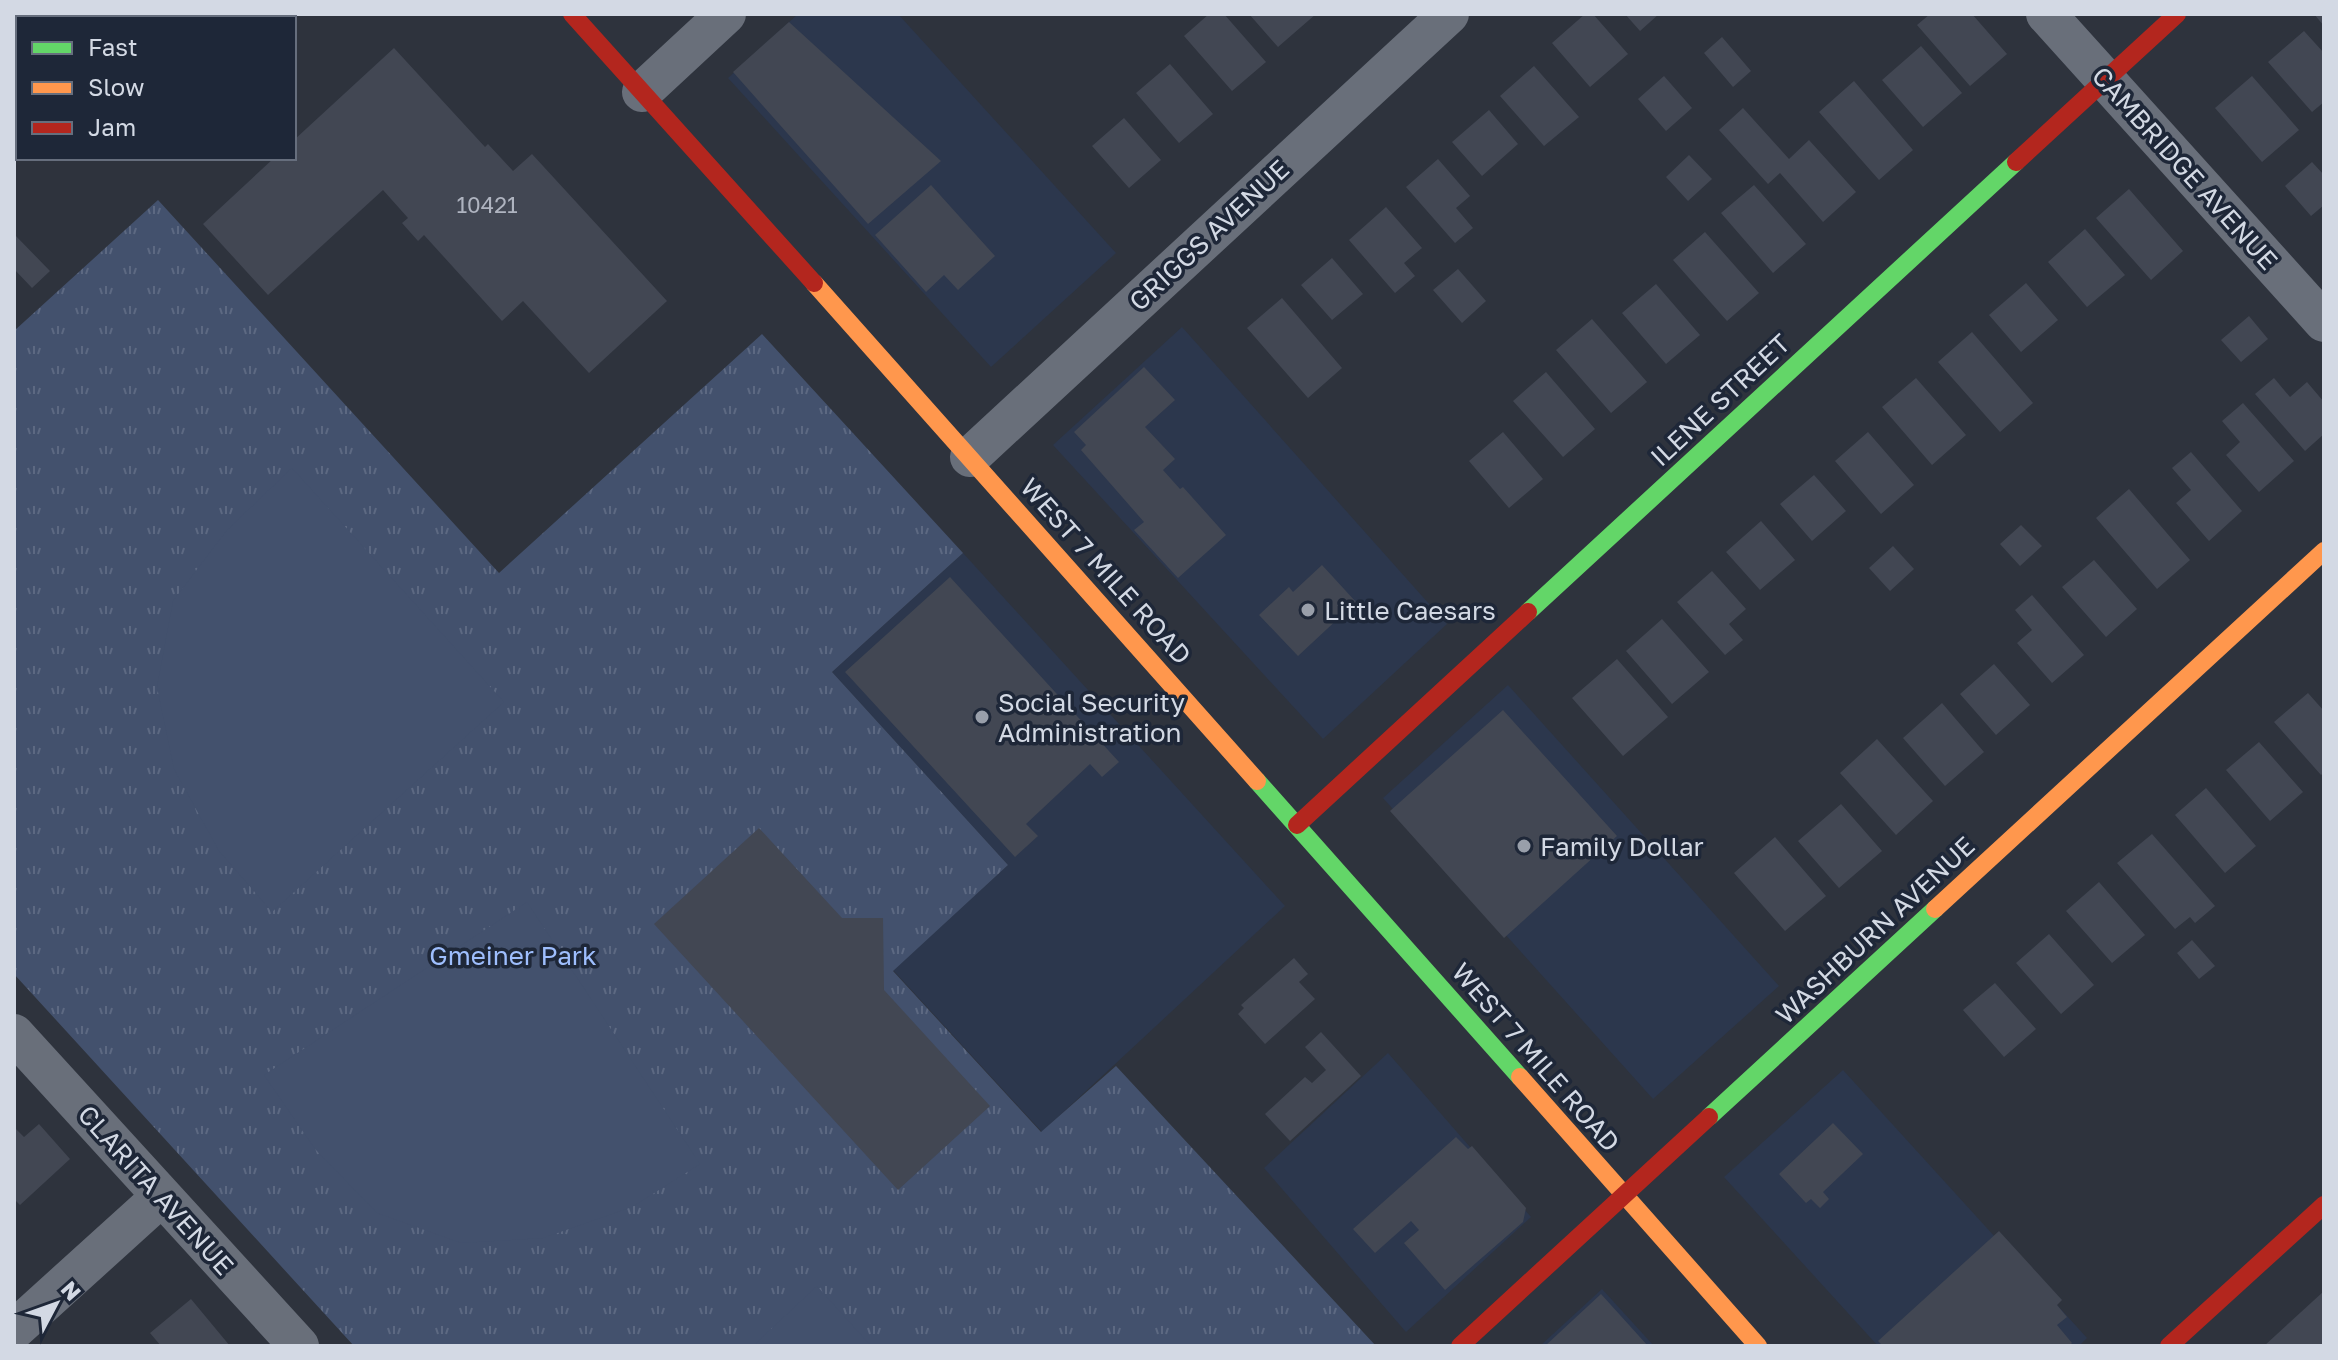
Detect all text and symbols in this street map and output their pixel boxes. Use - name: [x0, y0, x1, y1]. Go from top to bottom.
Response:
- legend: [16, 16, 296, 160]
- text: Fast: [88, 32, 138, 61]
- street label: CAMBRIDGE AVENUE: [2086, 60, 2284, 276]
- text: Slow: [88, 72, 144, 101]
- text: Jam: [88, 112, 136, 141]
- street label: GRIGGS AVENUE: [1123, 153, 1295, 317]
- house number: 10421: [456, 191, 518, 218]
- street label: ILENE STREET: [1644, 328, 1796, 472]
- street label: WEST 7 MILE ROAD: [1014, 472, 1198, 670]
- place label: Little Caesars: [1324, 595, 1496, 626]
- marker: Little Caesars: [1299, 601, 1317, 619]
- place label: Social Security Administration: [998, 687, 1186, 748]
- marker: Social Security Administration: [973, 708, 991, 726]
- street label: WASHBURN AVENUE: [1769, 830, 1981, 1030]
- place label: Family Dollar: [1540, 831, 1704, 862]
- marker: Family Dollar: [1515, 837, 1533, 855]
- park label: Gmeiner Park: [429, 940, 597, 971]
- street label: WEST 7 MILE ROAD: [1446, 956, 1626, 1158]
- street label: CLARITA AVENUE: [72, 1099, 240, 1281]
- north arrow: [16, 1264, 96, 1344]
- text: N: [56, 1275, 87, 1306]

